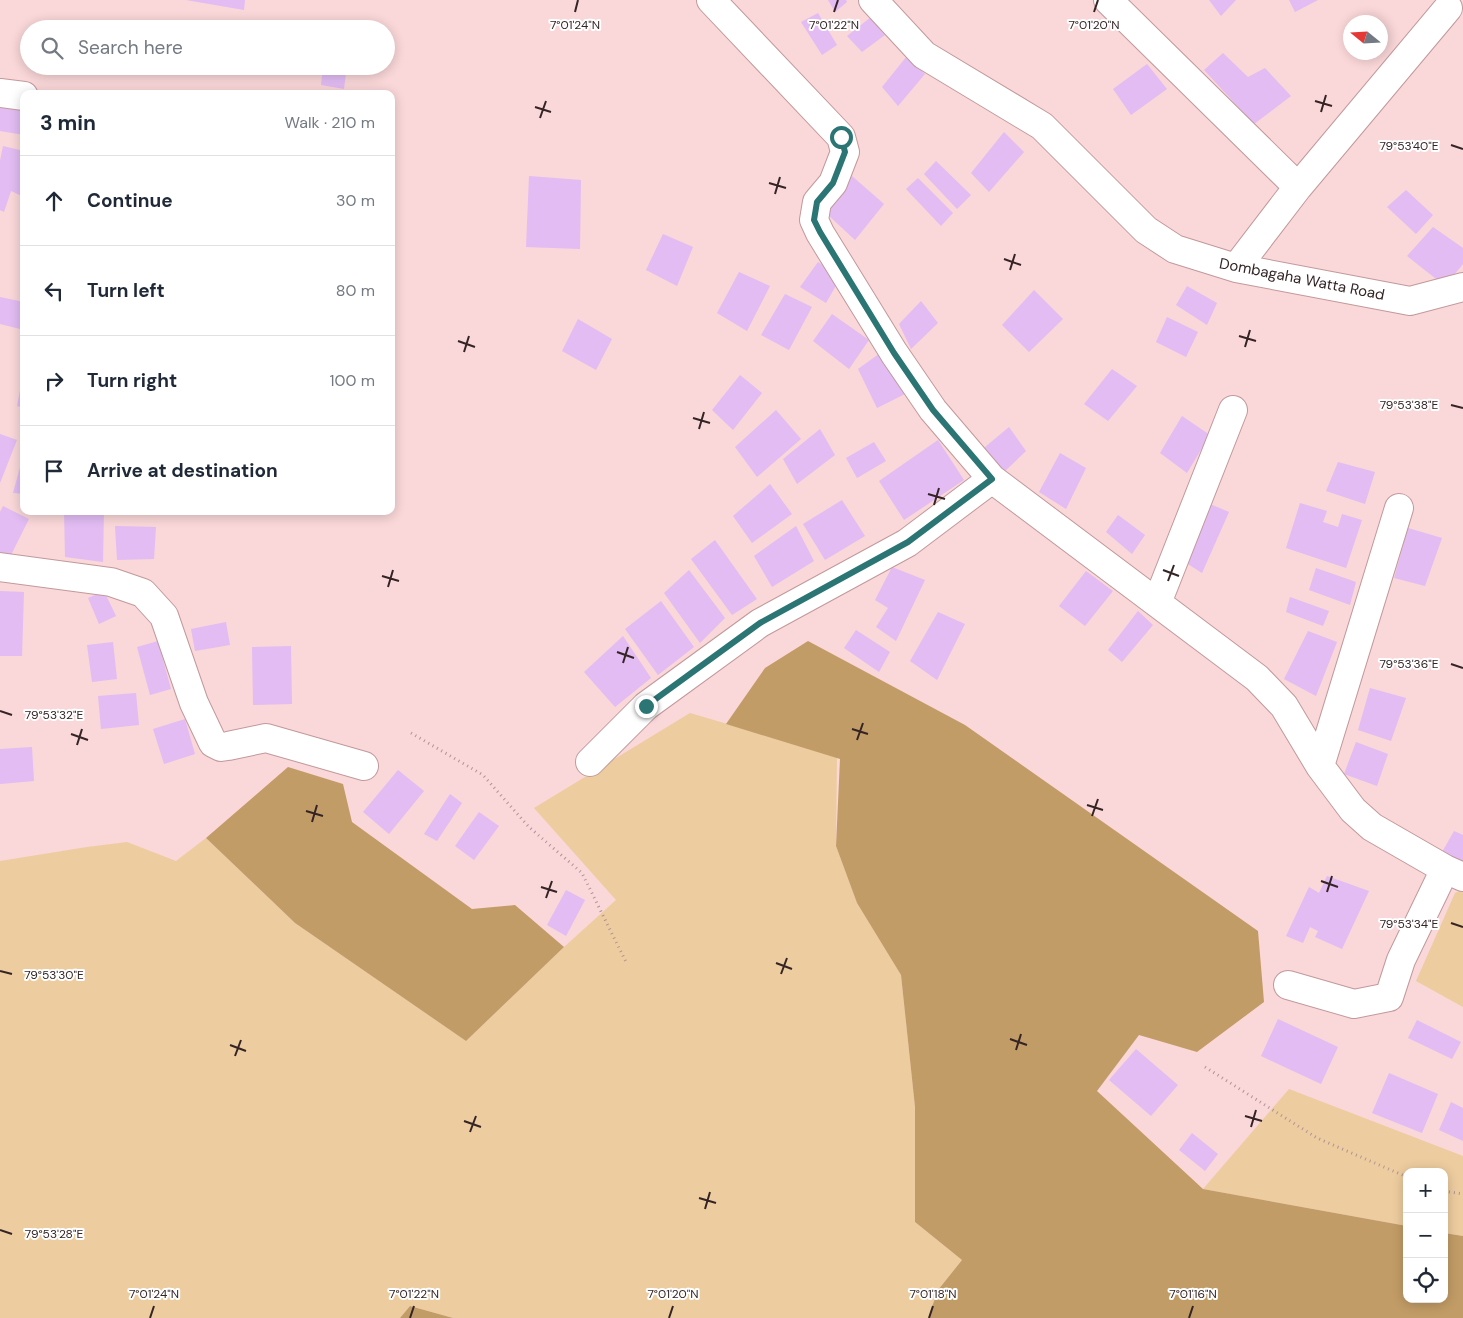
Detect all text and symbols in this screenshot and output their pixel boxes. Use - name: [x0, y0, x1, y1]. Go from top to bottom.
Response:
- north arrow: [1343, 15, 1388, 60]
- text: 7°01'24"N: [550, 17, 600, 33]
- text: 7°01'22"N: [809, 17, 859, 33]
- text: 7°01'20"N: [1068, 17, 1120, 33]
- search box: [20, 20, 395, 75]
- icon: search: [38, 34, 66, 62]
- text: Search here: [78, 35, 183, 60]
- text: 3 min: [40, 109, 96, 137]
- text: Walk · 210 m: [285, 112, 375, 133]
- route start: [830, 126, 853, 149]
- text: 79°53'40"E: [1379, 138, 1439, 154]
- icon: ahead: [40, 187, 68, 215]
- text: Continue: [87, 188, 173, 213]
- text: 30 m: [336, 190, 375, 211]
- street label: Dombagaha Watta Road: [1218, 253, 1386, 305]
- icon: left: [40, 277, 68, 305]
- text: Turn left: [87, 278, 165, 303]
- text: 80 m: [336, 280, 375, 301]
- icon: right: [40, 367, 68, 395]
- text: Turn right: [87, 368, 177, 393]
- text: 100 m: [330, 370, 375, 391]
- text: 79°53'38"E: [1380, 397, 1439, 413]
- icon: arrive: [40, 457, 68, 485]
- text: Arrive at destination: [87, 458, 278, 483]
- text: 79°53'36"E: [1380, 656, 1439, 672]
- route end: [635, 695, 658, 718]
- text: 79°53'32"E: [25, 707, 83, 723]
- text: 79°53'34"E: [1380, 916, 1439, 932]
- text: 79°53'30"E: [24, 967, 84, 983]
- map controls: [1403, 1168, 1448, 1303]
- button: +: [1403, 1168, 1448, 1213]
- button: −: [1403, 1213, 1448, 1258]
- text: 79°53'28"E: [25, 1226, 83, 1242]
- button: locate: [1403, 1258, 1448, 1303]
- text: 7°01'24"N: [129, 1286, 179, 1302]
- text: 7°01'22"N: [389, 1286, 439, 1302]
- text: 7°01'20"N: [647, 1286, 699, 1302]
- text: 7°01'18"N: [909, 1286, 957, 1302]
- text: 7°01'16"N: [1169, 1286, 1217, 1302]

